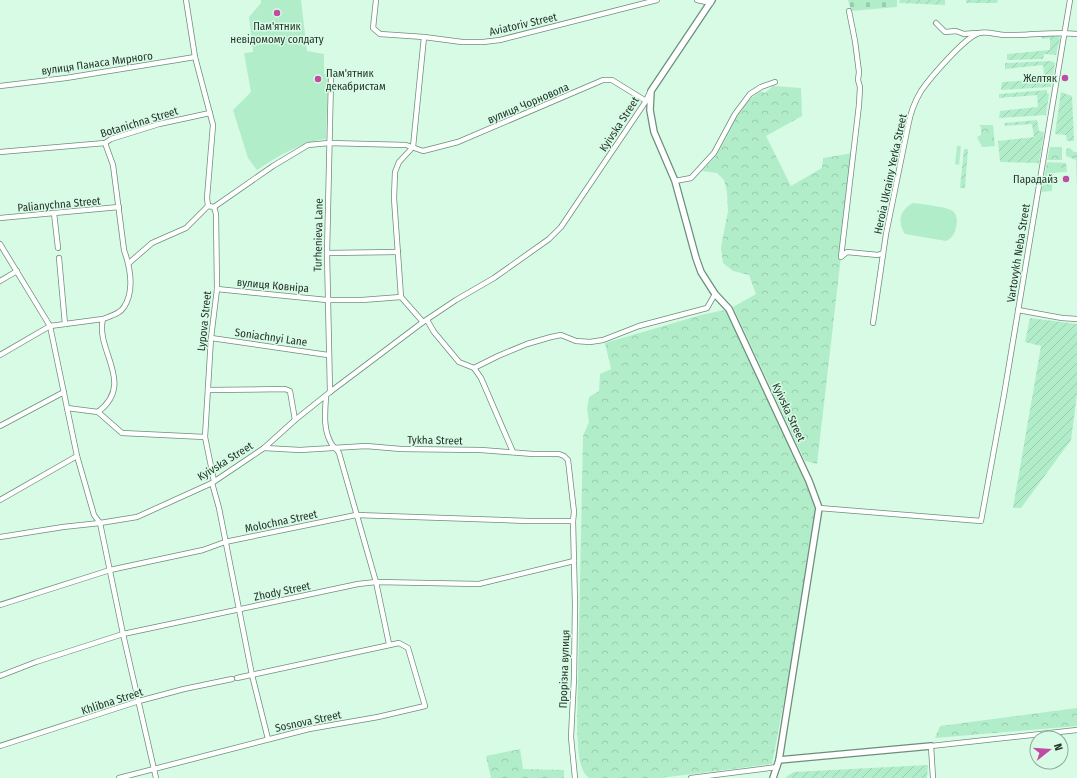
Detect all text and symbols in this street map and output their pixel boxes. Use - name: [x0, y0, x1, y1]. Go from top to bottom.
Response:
- marker: Пам'ятник невідомому солдату: [272, 8, 282, 18]
- street label: Aviatoriv Street: [488, 10, 559, 39]
- place label: Пам'ятник невідомому солдату: [230, 20, 324, 46]
- street label: вулиця Панаса Мирного: [40, 49, 154, 78]
- place label: Пам'ятник декабристам: [326, 67, 386, 93]
- place label: Желтяк: [1023, 72, 1058, 85]
- marker: Желтяк: [1060, 73, 1070, 83]
- marker: Пам'ятник декабристам: [313, 74, 323, 84]
- street label: вулиця Чорновола: [486, 80, 571, 126]
- street label: Kyivska Street: [597, 94, 642, 154]
- street label: Botanichna Street: [99, 104, 180, 140]
- street label: Heroia Ukrainy Yerka Street: [871, 112, 910, 235]
- place label: Парадайз: [1013, 173, 1058, 186]
- marker: Парадайз: [1061, 174, 1071, 184]
- street label: Palianychna Street: [17, 194, 102, 215]
- street label: Turhenieva Lane: [311, 198, 326, 272]
- street label: Vartovykh Neba Street: [1004, 202, 1033, 303]
- street label: вулиця Ковніра: [236, 276, 310, 295]
- street label: Lypova Street: [195, 290, 214, 352]
- street label: Soniachnyi Lane: [234, 326, 308, 349]
- street label: Kyivska Street: [769, 381, 808, 444]
- street label: Tykha Street: [407, 434, 463, 447]
- street label: Kyivska Street: [195, 439, 256, 484]
- street label: Molochna Street: [244, 507, 319, 535]
- street label: Zhody Street: [253, 579, 312, 604]
- street label: Прорізна вулиця: [557, 630, 572, 709]
- street label: Khlibna Street: [80, 685, 145, 718]
- street label: Sosnova Street: [274, 708, 343, 735]
- north arrow: [1029, 730, 1069, 770]
- text: N: [1051, 742, 1065, 752]

